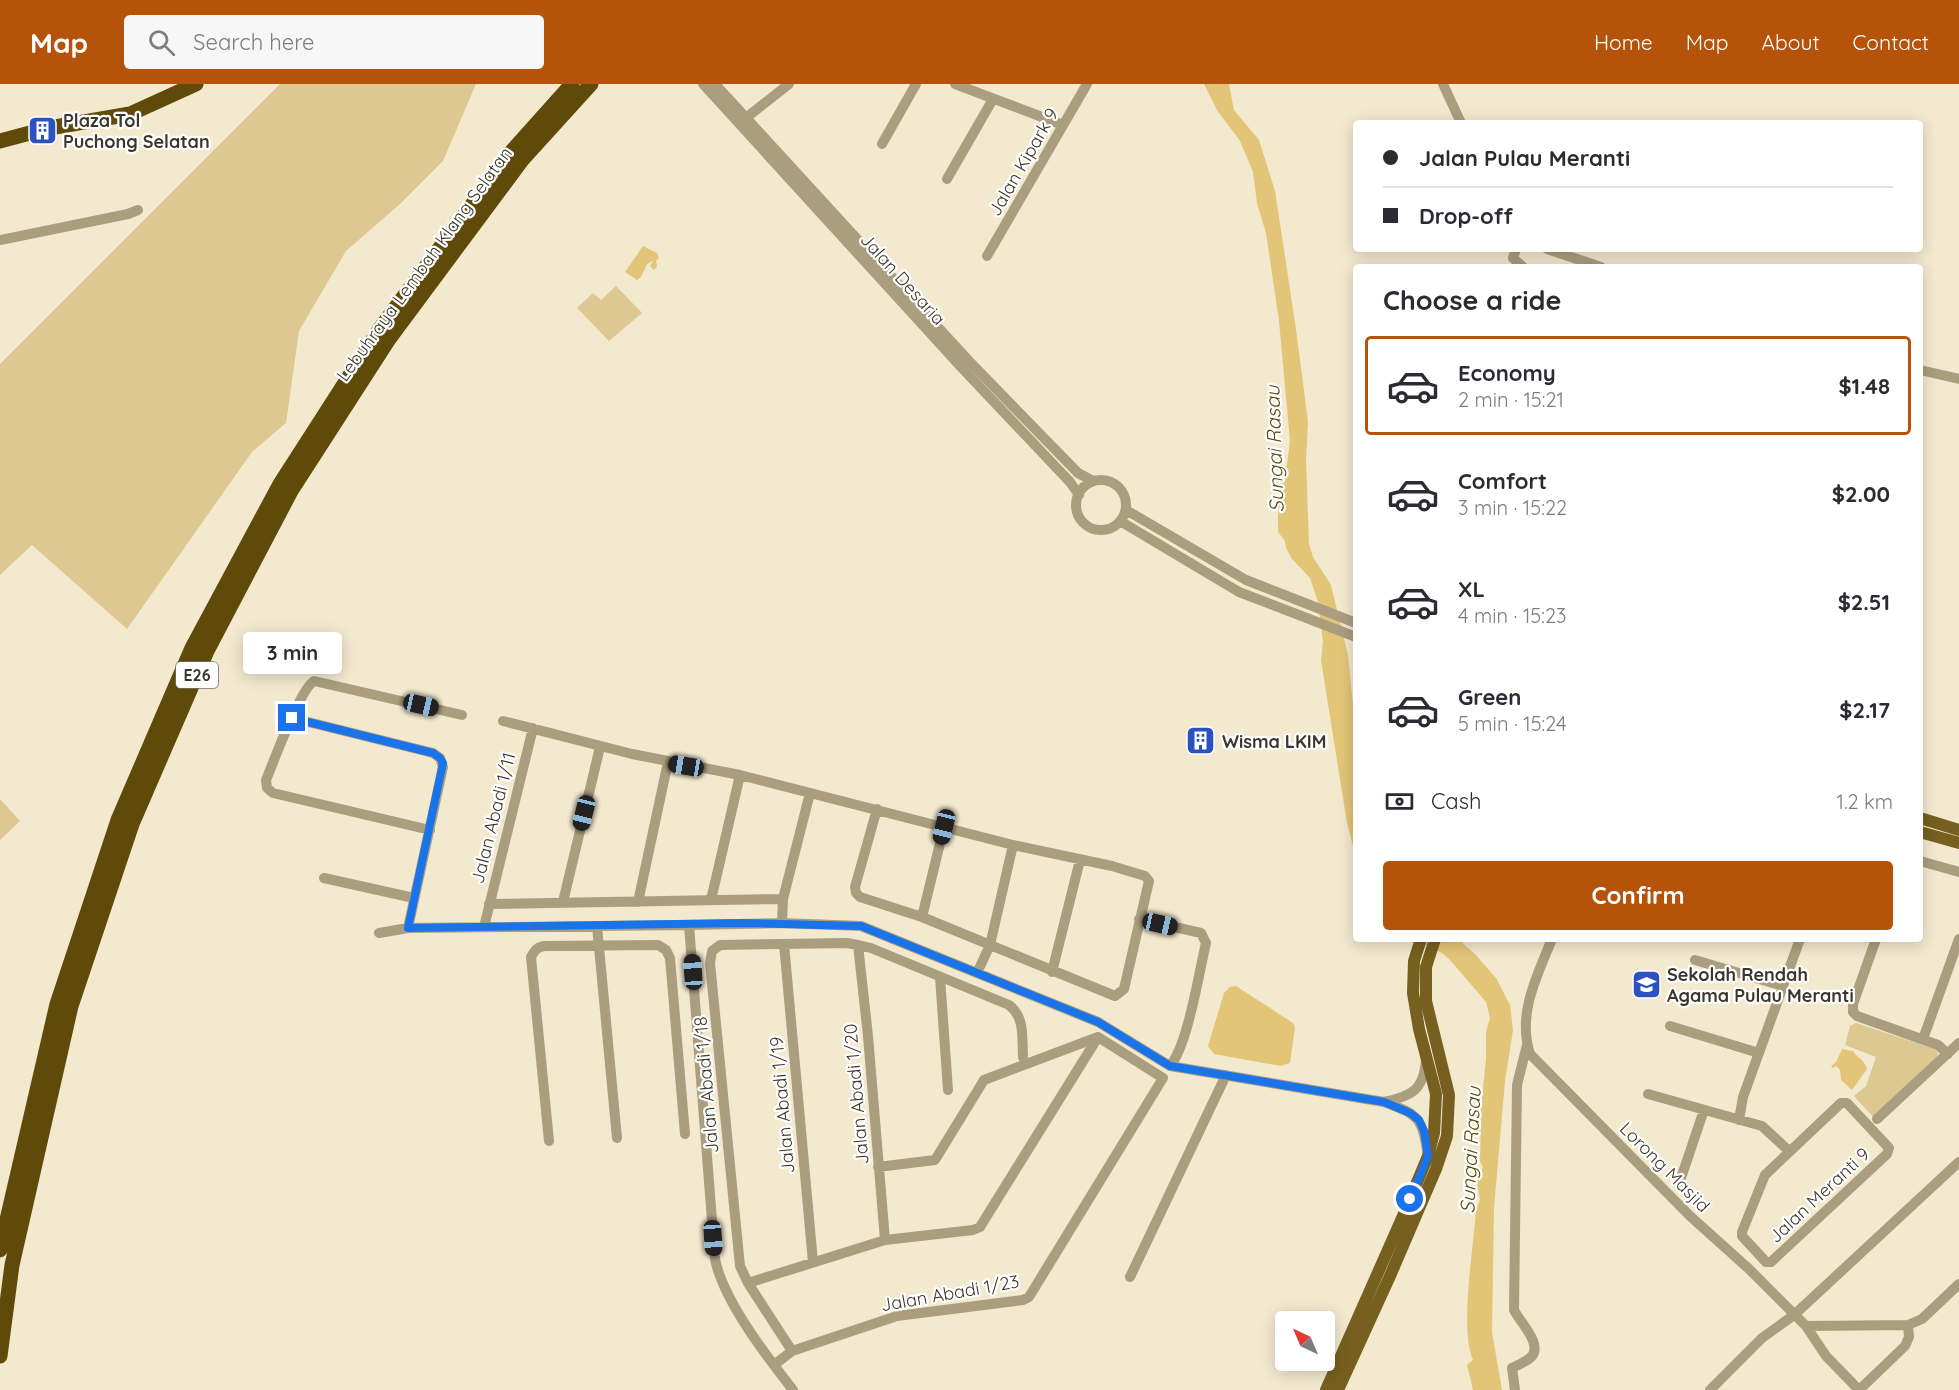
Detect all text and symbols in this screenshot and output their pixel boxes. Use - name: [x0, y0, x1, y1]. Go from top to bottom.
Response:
- search box: [124, 15, 544, 69]
- text: Map: [30, 25, 88, 60]
- icon: search: [145, 26, 178, 59]
- text: Search here: [193, 28, 315, 56]
- text: Home: [1594, 29, 1653, 55]
- text: Map: [1686, 29, 1729, 55]
- text: About: [1762, 29, 1820, 55]
- text: Contact: [1853, 29, 1929, 55]
- street label: Jalan Kipark 9: [983, 104, 1063, 220]
- place label: Plaza Tol Puchong Selatan: [63, 109, 210, 153]
- building icon: Plaza Tol Puchong Selatan: [26, 114, 58, 146]
- street label: Lebuhraya Lembah Klang Selatan: [331, 142, 517, 386]
- text: Jalan Pulau Meranti: [1419, 144, 1630, 172]
- text: Drop-off: [1419, 202, 1513, 230]
- street label: Jalan Desaria: [856, 228, 950, 330]
- text: Choose a ride: [1383, 283, 1561, 317]
- icon: car: [1386, 359, 1440, 413]
- text: Economy: [1458, 359, 1556, 387]
- text: $1.48: [1838, 372, 1890, 400]
- water label: Sungai Rasau: [1259, 384, 1289, 513]
- text: 2 min · 15:21: [1458, 387, 1564, 412]
- icon: car: [1386, 467, 1440, 521]
- text: Comfort: [1458, 467, 1547, 495]
- text: $2.00: [1832, 480, 1890, 508]
- text: 3 min · 15:22: [1458, 495, 1567, 520]
- icon: car: [1386, 575, 1440, 629]
- text: XL: [1458, 575, 1485, 603]
- text: $2.51: [1838, 588, 1890, 616]
- text: 4 min · 15:23: [1458, 603, 1567, 628]
- callout: 3 min: [242, 631, 342, 673]
- text: 3 min: [267, 640, 318, 665]
- road number: E26: [176, 662, 218, 688]
- icon: car: [1386, 683, 1440, 737]
- text: Green: [1458, 683, 1521, 711]
- car: [401, 692, 441, 718]
- text: $2.17: [1839, 696, 1890, 724]
- route end: [278, 704, 305, 731]
- text: 5 min · 15:24: [1458, 711, 1567, 736]
- building icon: Wisma LKIM: [1185, 725, 1217, 757]
- place label: Wisma LKIM: [1222, 730, 1326, 753]
- street label: Jalan Abadi 1/11: [466, 750, 520, 886]
- car: [667, 754, 705, 778]
- icon: cash: [1383, 785, 1416, 818]
- text: Cash: [1431, 787, 1482, 815]
- text: 1.2 km: [1837, 789, 1893, 814]
- car: [571, 793, 597, 833]
- car: [931, 807, 957, 847]
- button: Confirm: [1383, 861, 1893, 930]
- car: [1140, 911, 1180, 937]
- car: [683, 953, 703, 991]
- place label: Sekolah Rendah Agama Pulau Meranti: [1667, 963, 1854, 1007]
- school or university icon: Sekolah Rendah Agama Pulau Meranti: [1630, 968, 1662, 1000]
- street label: Jalan Abadi 1/18: [689, 1016, 723, 1154]
- street label: Jalan Abadi 1/20: [838, 1023, 874, 1165]
- street label: Jalan Abadi 1/19: [765, 1036, 799, 1174]
- water label: Sungai Rasau: [1454, 1084, 1486, 1214]
- street label: Lorong Masjid: [1615, 1117, 1715, 1217]
- street label: Jalan Meranti 9: [1764, 1142, 1874, 1248]
- route start: [1396, 1185, 1423, 1212]
- car: [703, 1219, 723, 1257]
- street label: Jalan Abadi 1/23: [879, 1270, 1021, 1316]
- north arrow: [1275, 1311, 1335, 1371]
- map controls: [1275, 1311, 1335, 1371]

